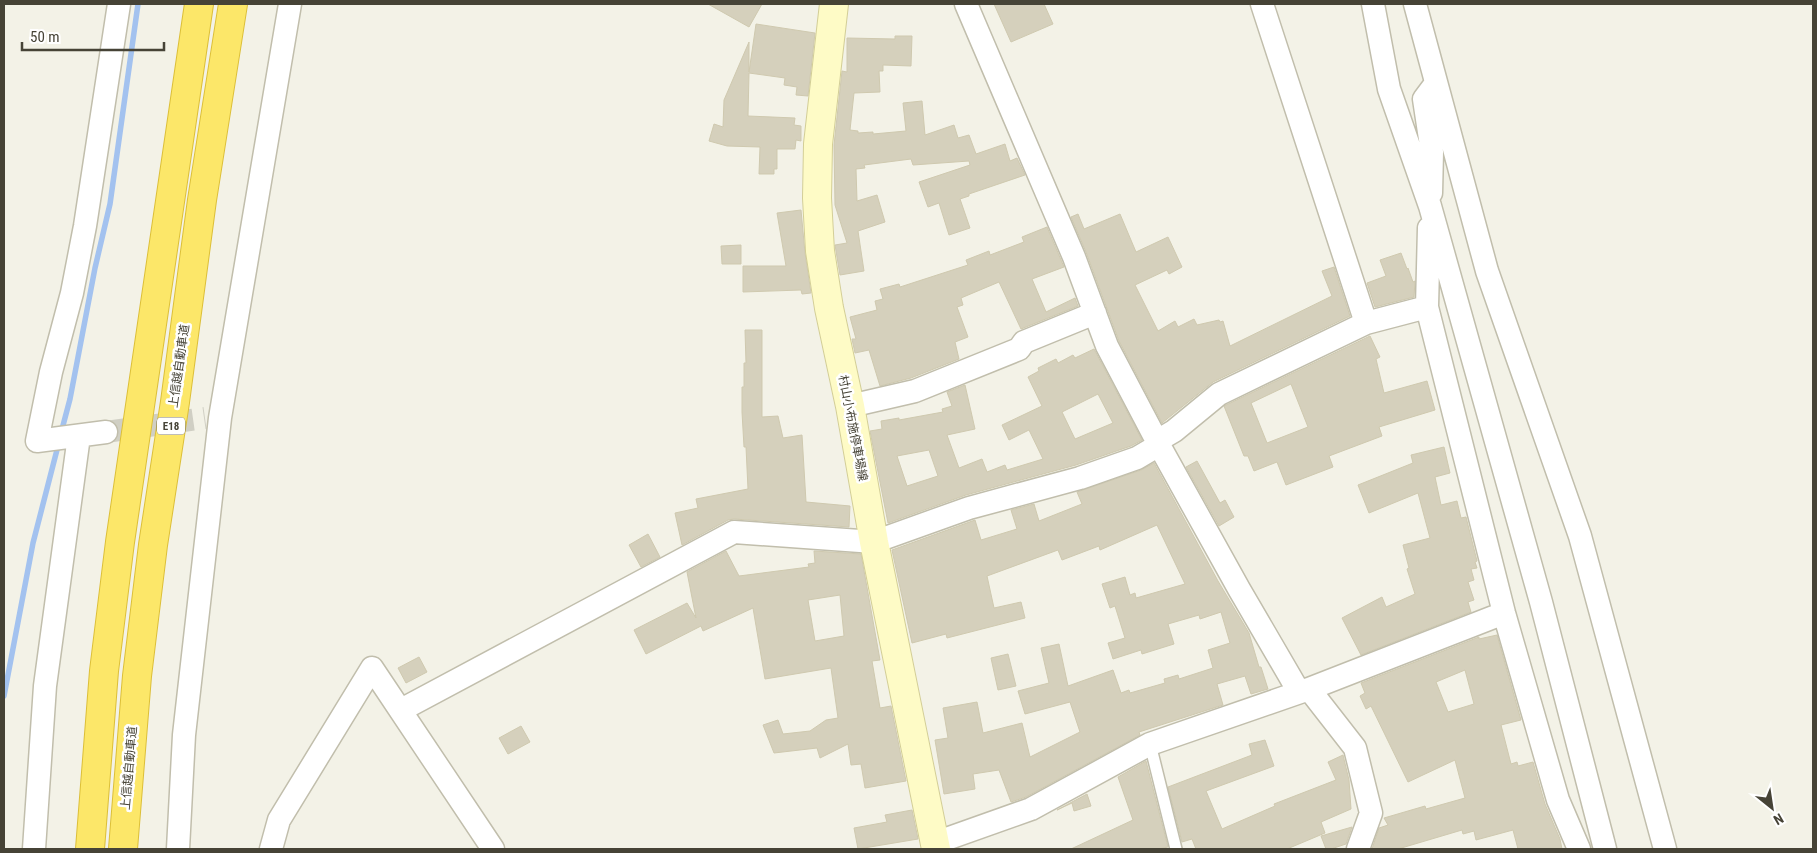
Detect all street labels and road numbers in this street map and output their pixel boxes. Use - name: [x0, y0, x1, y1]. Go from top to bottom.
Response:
- street label: 上信越自動車道: [166, 323, 192, 409]
- street label: 村山小布施停車場線: [836, 374, 870, 482]
- road number: E18: [157, 418, 185, 434]
- street label: 上信越自動車道: [118, 726, 140, 810]

